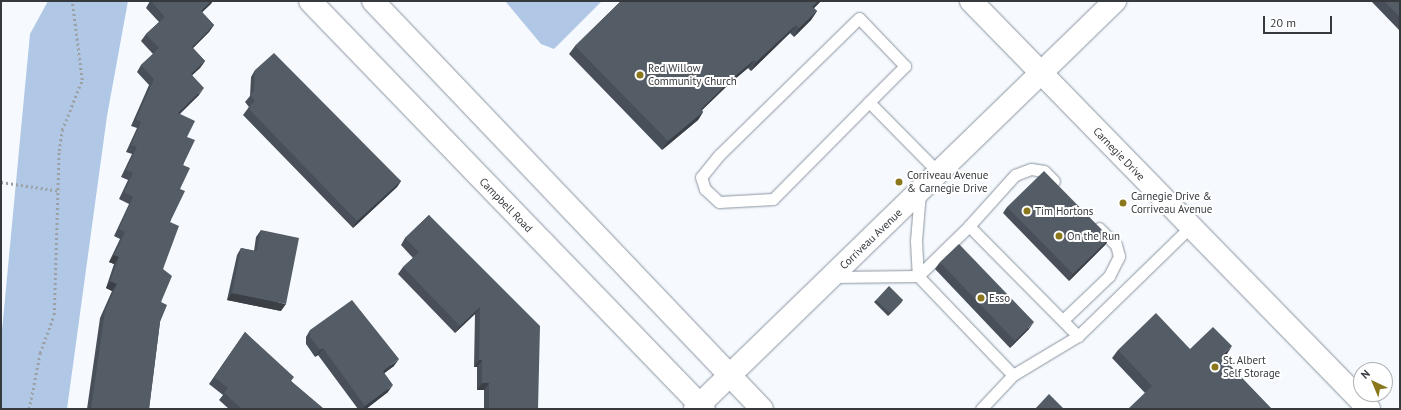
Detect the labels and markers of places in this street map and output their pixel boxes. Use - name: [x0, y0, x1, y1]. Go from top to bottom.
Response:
- place label: Red Willow Community Church: [648, 62, 737, 88]
- marker: Red Willow Community Church: [635, 70, 645, 80]
- place label: Corriveau Avenue & Carnegie Drive: [907, 169, 989, 195]
- marker: Corriveau Avenue & Carnegie Drive: [894, 177, 904, 187]
- place label: Carnegie Drive & Corriveau Avenue: [1131, 190, 1213, 216]
- marker: Carnegie Drive & Corriveau Avenue: [1118, 198, 1128, 208]
- place label: Tim Hortons: [1035, 204, 1093, 218]
- marker: Tim Hortons: [1022, 206, 1032, 216]
- place label: On the Run: [1067, 229, 1120, 243]
- marker: On the Run: [1054, 231, 1064, 241]
- place label: Esso: [989, 291, 1010, 305]
- marker: Esso: [976, 293, 986, 303]
- place label: St. Albert Self Storage: [1223, 354, 1280, 380]
- marker: St. Albert Self Storage: [1210, 362, 1220, 372]

